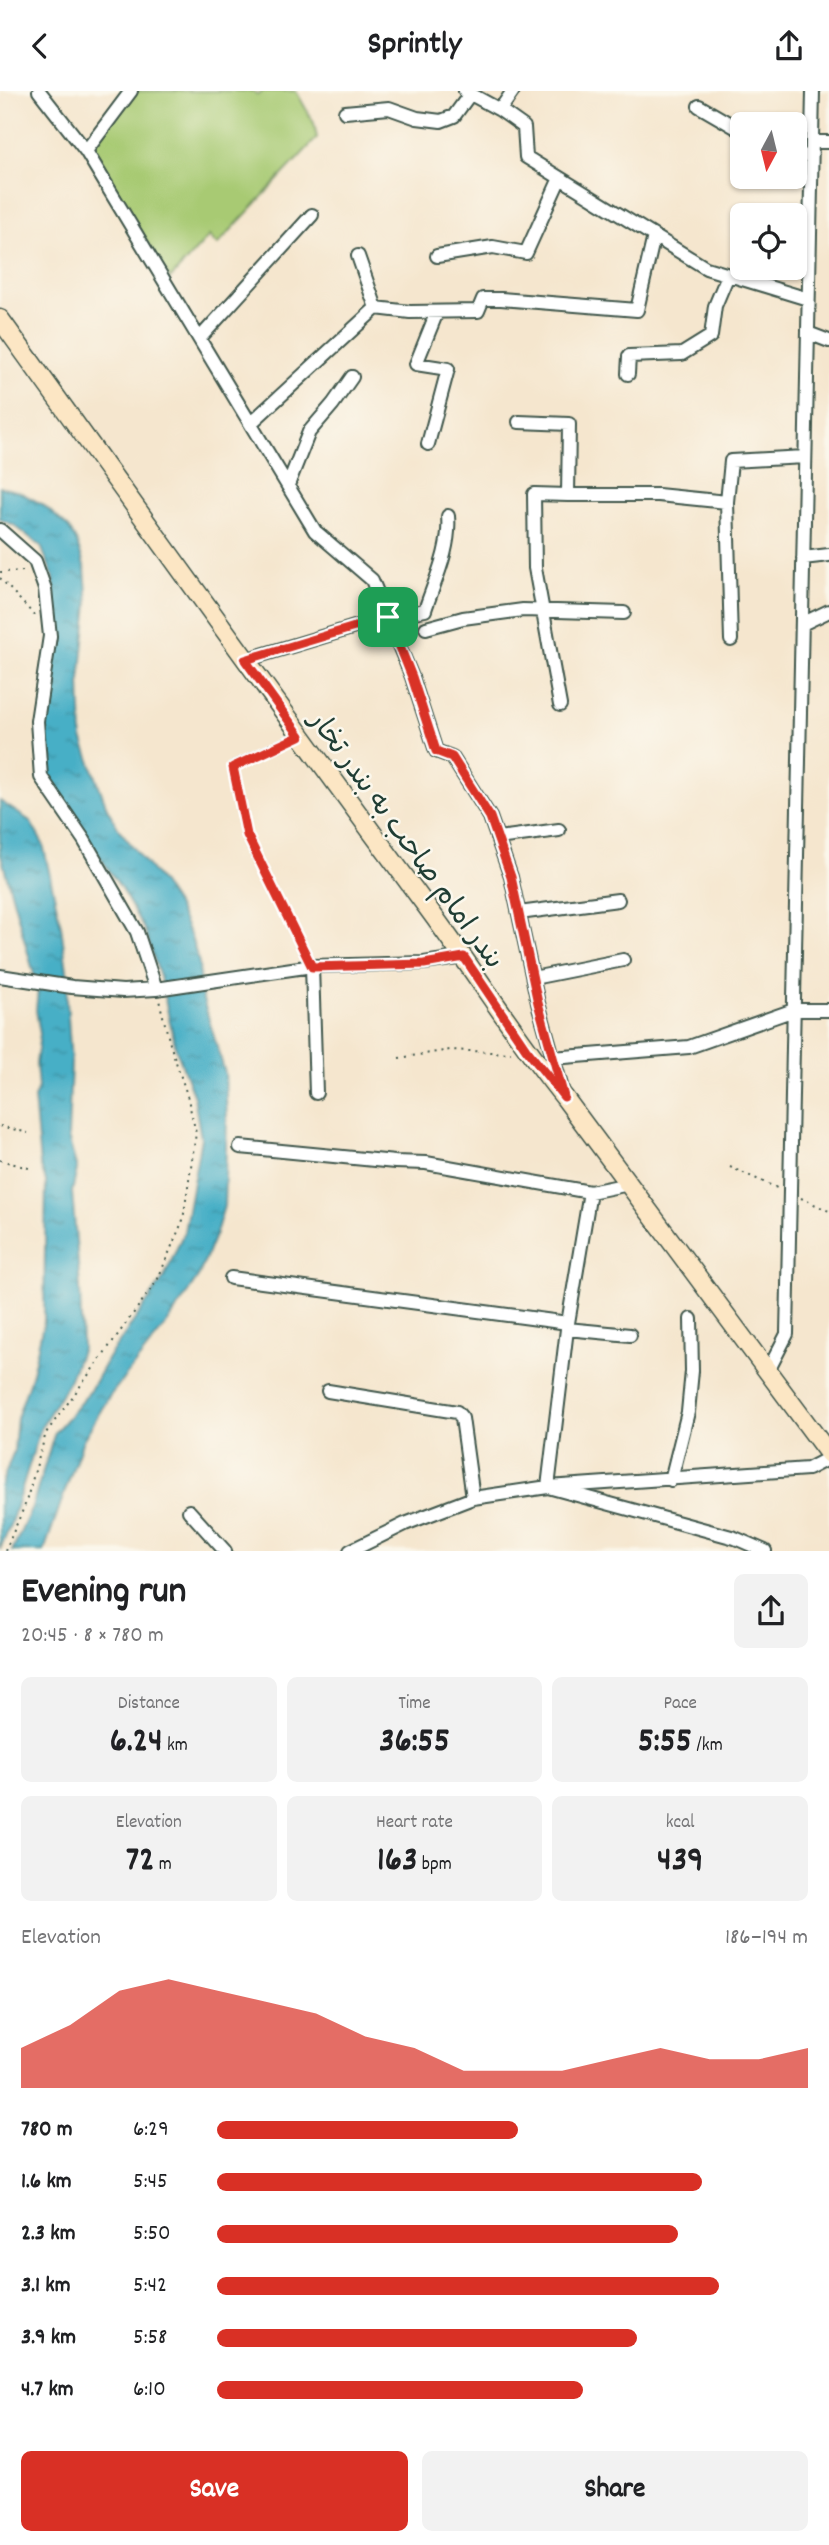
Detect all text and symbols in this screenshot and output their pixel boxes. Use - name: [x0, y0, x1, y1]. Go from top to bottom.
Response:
- text: Sprintly: [368, 23, 461, 69]
- icon: back: [21, 27, 59, 65]
- icon: share: [770, 27, 808, 65]
- north arrow: [730, 112, 807, 189]
- map controls: [730, 112, 807, 280]
- button: locate: [730, 203, 807, 280]
- pin: [358, 587, 418, 647]
- icon: arrive: [369, 598, 407, 636]
- street label: بندر امام صاحب به بندر تخار: [295, 703, 511, 979]
- text: Evening run: [21, 1566, 186, 1621]
- button: share: [734, 1574, 808, 1648]
- text: 20:45 · 8 × 780 m: [21, 1620, 164, 1653]
- text: Distance: [118, 1691, 180, 1718]
- text: Time: [398, 1691, 431, 1718]
- text: Pace: [663, 1691, 697, 1718]
- text: 6.24: [110, 1718, 163, 1768]
- text: 36:55: [379, 1718, 450, 1768]
- text: 5:55: [638, 1718, 692, 1768]
- text: km: [163, 1733, 188, 1760]
- text: /km: [692, 1733, 723, 1760]
- text: Elevation: [116, 1810, 182, 1837]
- text: Heart rate: [376, 1810, 453, 1837]
- text: kcal: [666, 1810, 695, 1837]
- text: 72: [126, 1837, 154, 1887]
- text: 163: [377, 1837, 417, 1887]
- text: 439: [657, 1837, 703, 1887]
- text: m: [154, 1852, 172, 1879]
- text: bpm: [417, 1852, 452, 1879]
- text: Elevation: [21, 1922, 101, 1955]
- text: 186–194 m: [725, 1922, 808, 1955]
- text: 780 m: [21, 2114, 73, 2147]
- text: 6:29: [133, 2114, 169, 2147]
- text: 1.6 km: [21, 2166, 72, 2199]
- text: 5:45: [133, 2166, 168, 2199]
- text: 2.3 km: [21, 2218, 76, 2251]
- text: 5:50: [133, 2218, 171, 2251]
- text: 3.1 km: [21, 2270, 71, 2303]
- text: 5:42: [133, 2270, 167, 2303]
- text: 3.9 km: [21, 2322, 76, 2355]
- text: 5:58: [133, 2322, 167, 2355]
- text: 4.7 km: [21, 2374, 74, 2407]
- text: 6:10: [133, 2374, 166, 2407]
- button: Save: [21, 2451, 408, 2531]
- button: Share: [422, 2451, 808, 2531]

